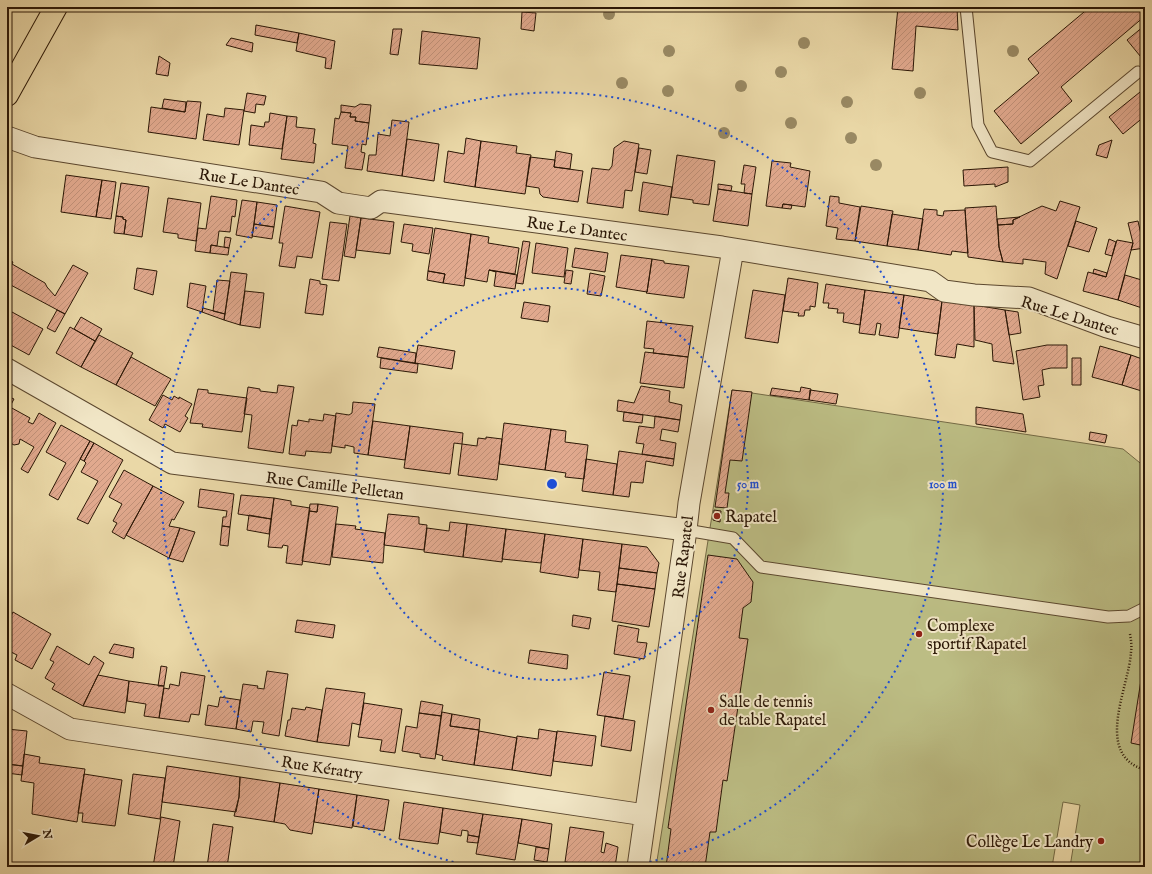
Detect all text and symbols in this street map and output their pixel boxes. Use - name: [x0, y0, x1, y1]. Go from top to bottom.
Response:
- street label: Rue Le Dantec: [197, 165, 301, 201]
- street label: Rue Le Dantec: [525, 213, 629, 247]
- street label: Rue Le Dantec: [1018, 293, 1121, 341]
- street label: Rue Camille Pelletan: [265, 469, 405, 505]
- centre of rings: [545, 477, 559, 491]
- text: 50 m: [737, 477, 760, 492]
- text: 100 m: [929, 477, 958, 492]
- place label: Rapatel: [725, 508, 777, 528]
- marker: Rapatel: [712, 511, 722, 521]
- street label: Rue Rapatel: [669, 514, 699, 600]
- place label: Complexe sportif Rapatel: [927, 617, 1027, 655]
- marker: Complexe sportif Rapatel: [914, 629, 924, 639]
- place label: Salle de tennis de table Rapatel: [719, 693, 827, 731]
- marker: Salle de tennis de table Rapatel: [706, 705, 716, 715]
- street label: Rue Kératry: [280, 753, 364, 785]
- north arrow: [18, 816, 58, 856]
- text: N: [39, 828, 55, 841]
- place label: Collège Le Landry: [966, 833, 1093, 853]
- marker: Collège Le Landry: [1096, 836, 1106, 846]

